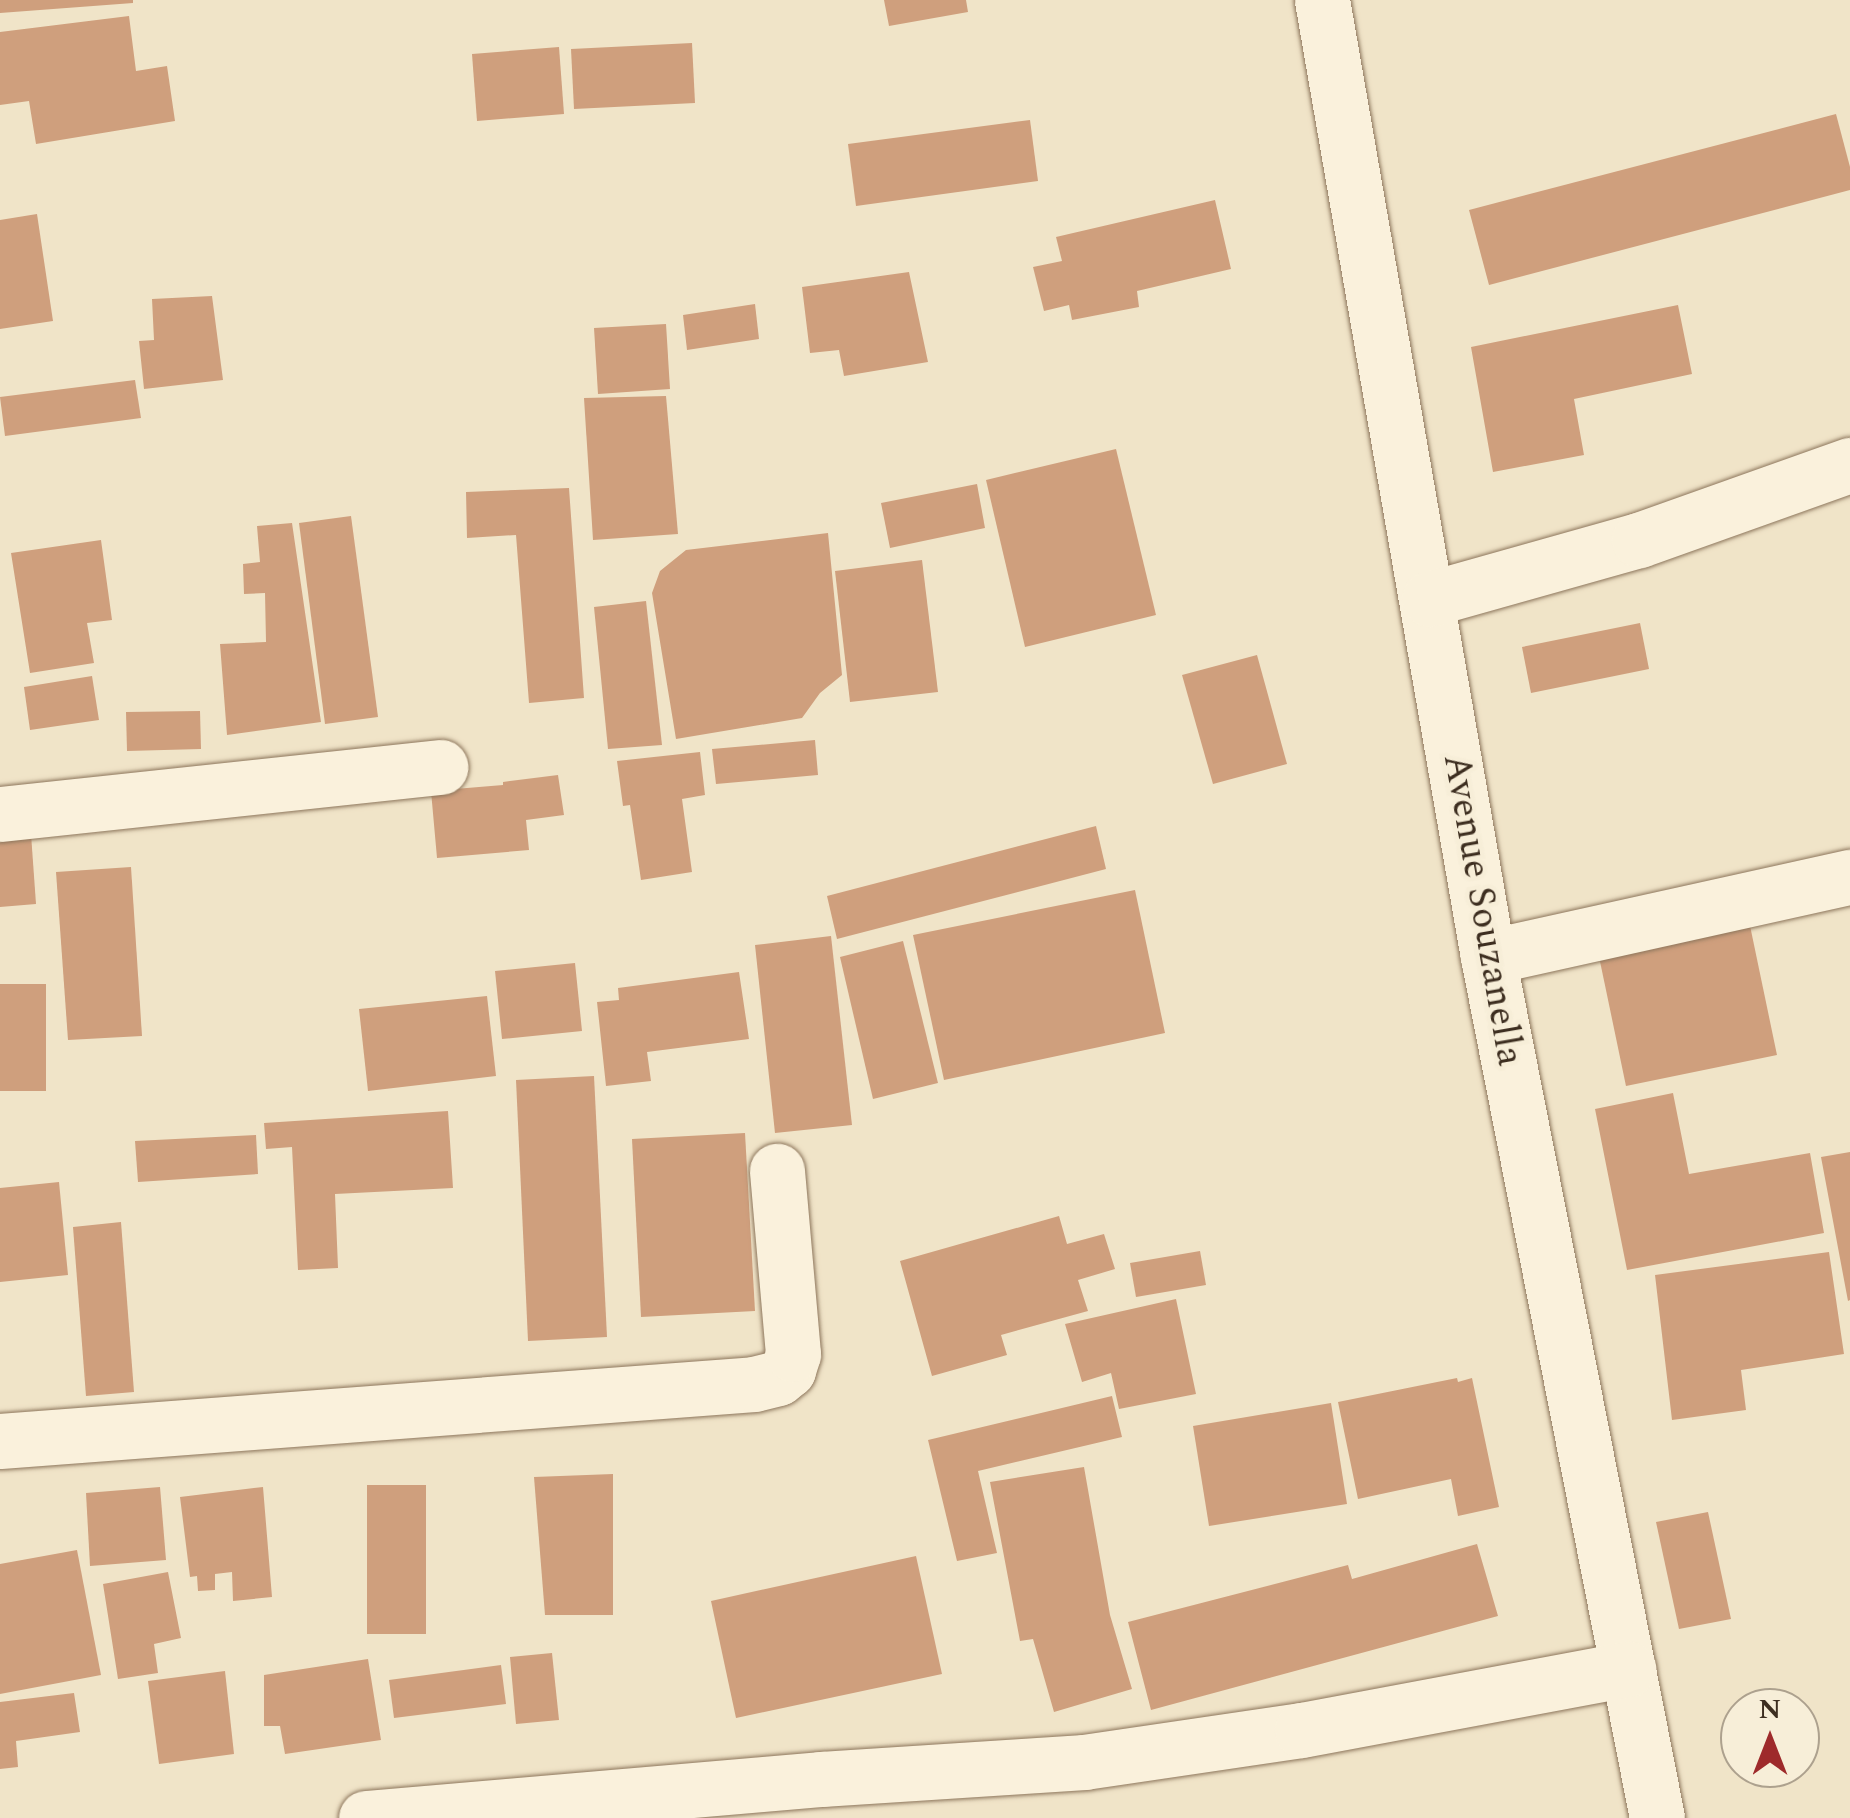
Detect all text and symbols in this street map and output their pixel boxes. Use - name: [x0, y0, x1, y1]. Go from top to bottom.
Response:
- street label: Avenue Souzanella: [1432, 750, 1532, 1070]
- north arrow: [1720, 1688, 1820, 1788]
- text: N: [1759, 1688, 1781, 1731]

